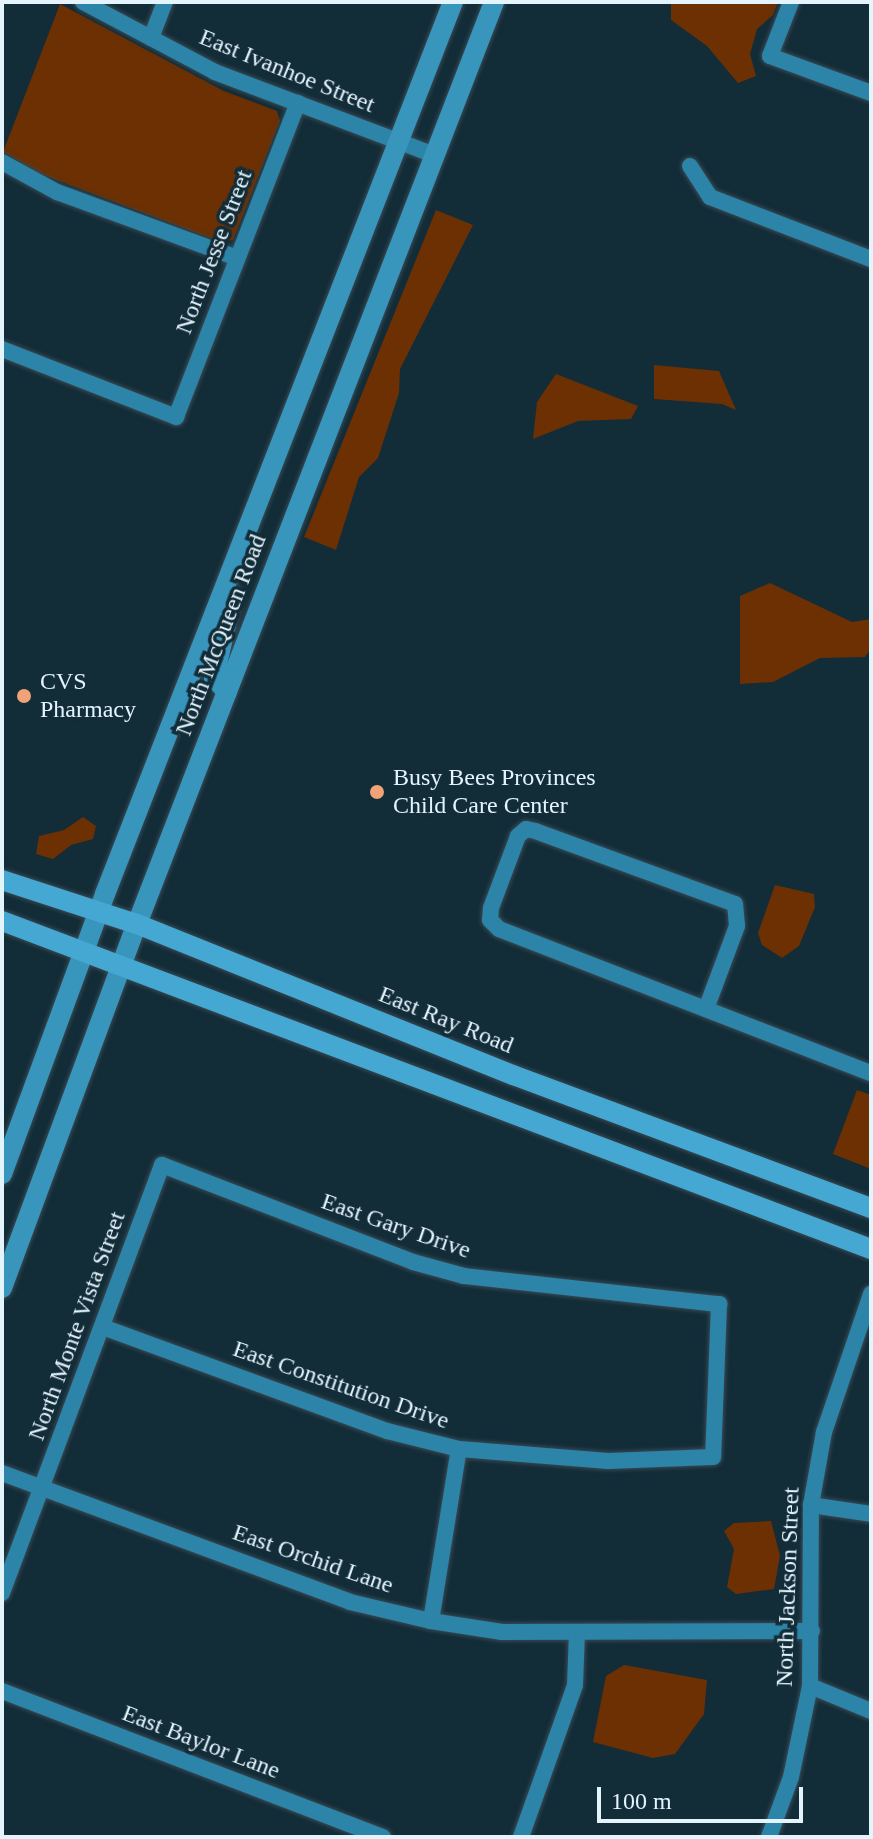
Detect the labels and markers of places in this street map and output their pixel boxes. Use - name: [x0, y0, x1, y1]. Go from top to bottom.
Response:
- place label: CVS Pharmacy: [40, 668, 136, 724]
- marker: CVS Pharmacy: [15, 687, 33, 705]
- place label: Busy Bees Provinces Child Care Center: [393, 764, 596, 820]
- marker: Busy Bees Provinces Child Care Center: [368, 783, 386, 801]

